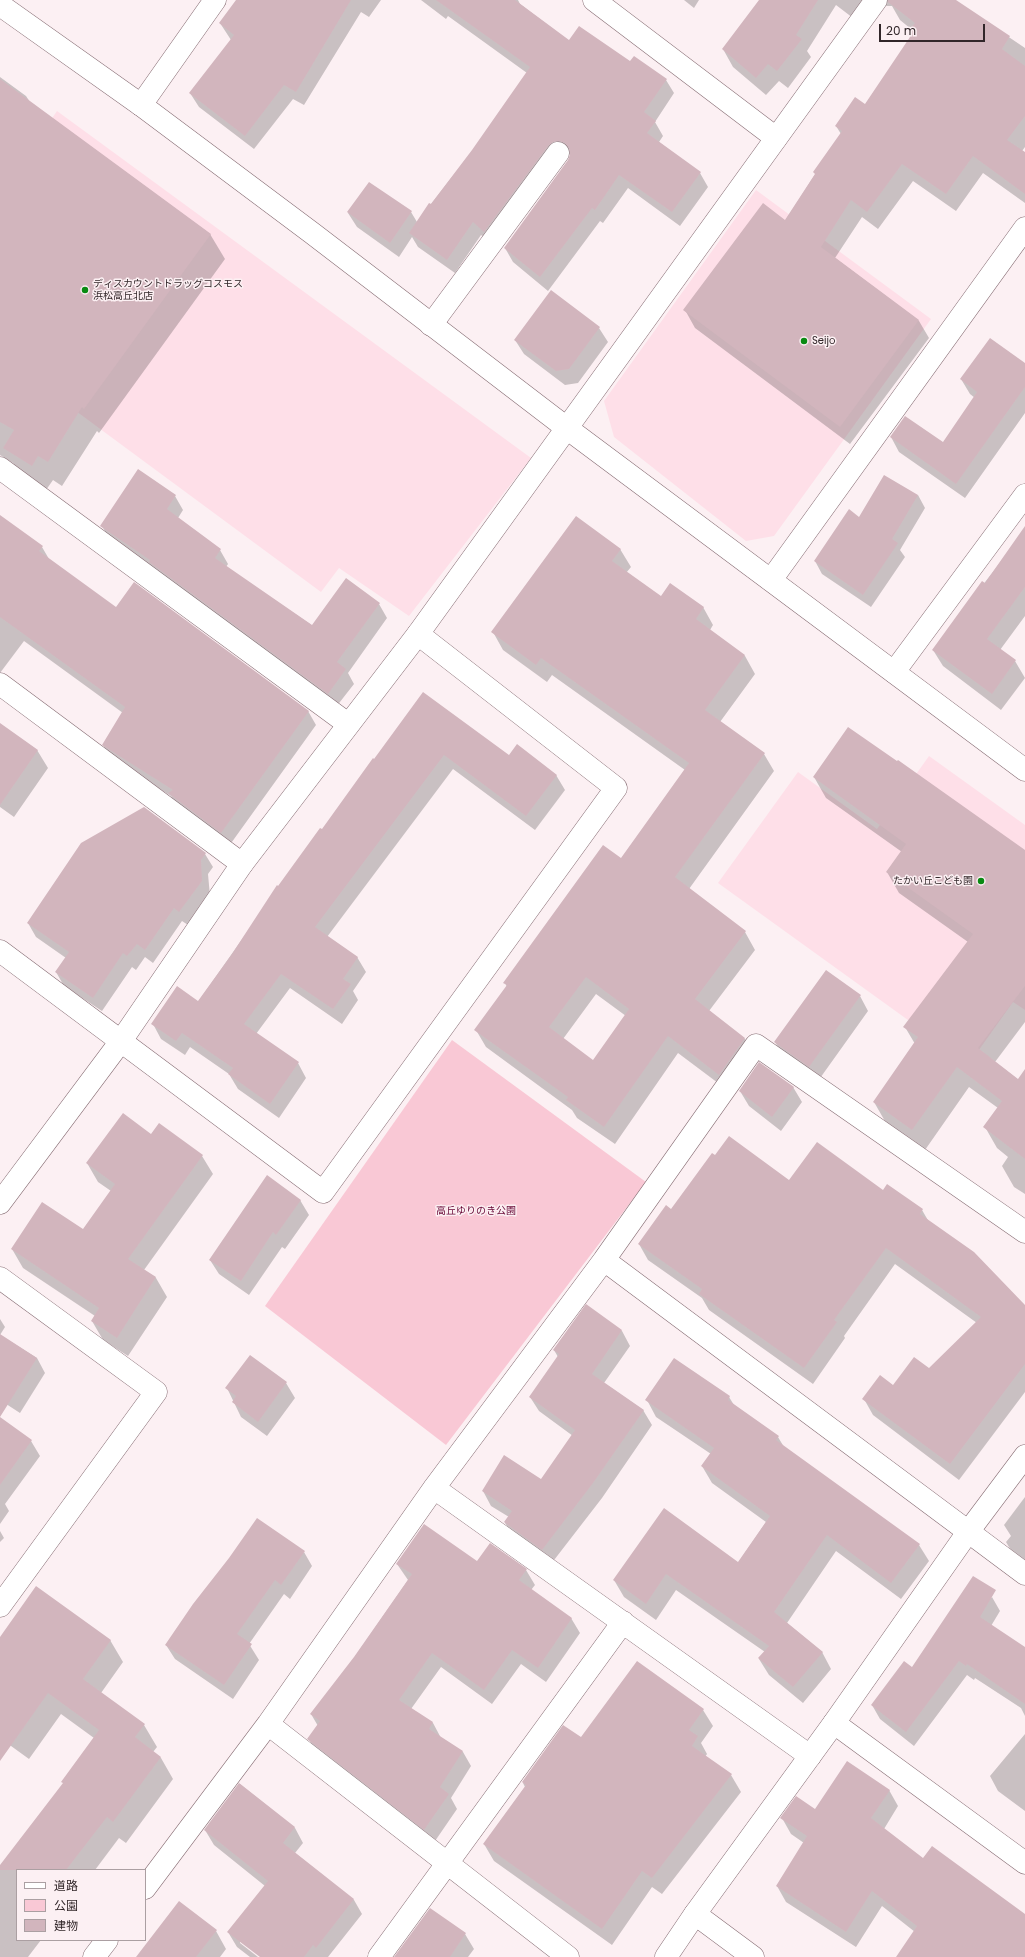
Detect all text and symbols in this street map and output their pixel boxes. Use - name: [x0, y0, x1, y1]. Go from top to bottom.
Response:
- scale bar: [881, 16, 987, 42]
- text: 20 m: [886, 22, 916, 39]
- place label: ディスカウントドラッグコスモス 浜松高丘北店: [93, 278, 243, 302]
- marker: ディスカウントドラッグコスモス 浜松高丘北店: [80, 285, 90, 295]
- place label: Seijo: [812, 335, 835, 347]
- marker: Seijo: [799, 336, 809, 346]
- place label: たかい丘こども園: [893, 875, 973, 887]
- marker: たかい丘こども園: [976, 876, 986, 886]
- park label: 高丘ゆりのき公園: [436, 1205, 516, 1217]
- legend: [16, 1869, 146, 1941]
- text: 道路: [54, 1877, 78, 1894]
- text: 公園: [54, 1897, 78, 1914]
- text: 建物: [54, 1917, 78, 1934]

